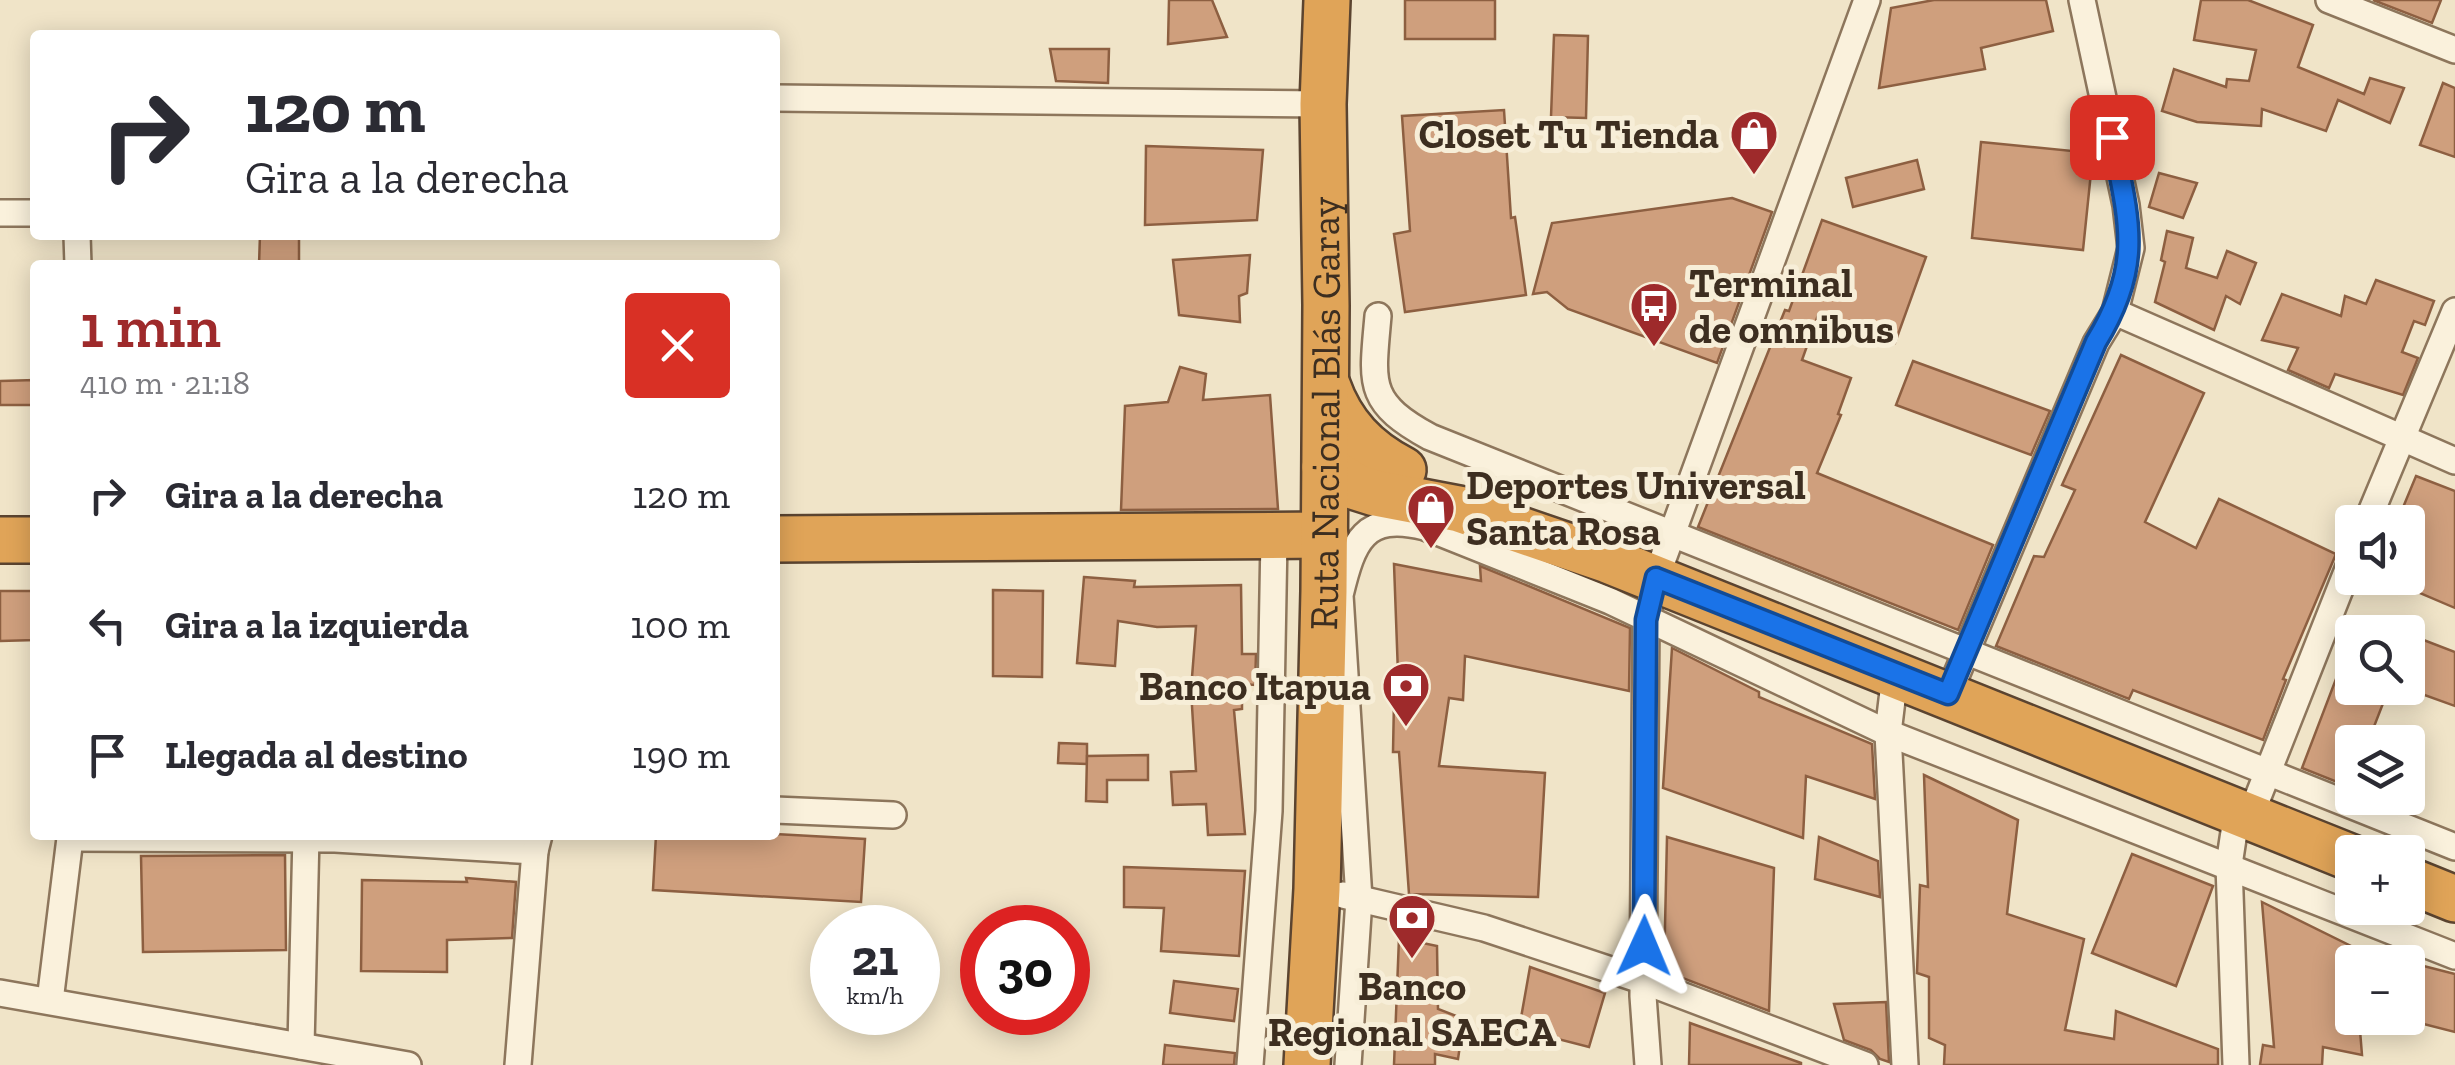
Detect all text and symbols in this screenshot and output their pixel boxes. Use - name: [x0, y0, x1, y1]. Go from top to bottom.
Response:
- text: 120 m: [245, 66, 426, 150]
- icon: right: [80, 70, 210, 200]
- pin: [2070, 95, 2155, 180]
- shop icon: Closet Tu Tienda: [1728, 108, 1780, 176]
- place label: Closet Tu Tienda: [1419, 110, 1719, 158]
- icon: arrive: [2085, 110, 2140, 165]
- text: Gira a la derecha: [245, 151, 569, 205]
- street label: Ruta Nacional Blás Garay: [1299, 196, 1350, 631]
- place label: Terminal de omnibus: [1689, 259, 1894, 353]
- bus stop icon: Terminal de omnibus: [1628, 280, 1680, 348]
- text: 1 min: [80, 290, 221, 362]
- button: close: [625, 293, 730, 398]
- text: 410 m · 21:18: [80, 364, 250, 402]
- place label: Deportes Universal Santa Rosa: [1466, 461, 1806, 555]
- icon: right: [80, 468, 135, 523]
- text: Gira a la derecha: [165, 472, 443, 518]
- text: 120 m: [632, 472, 730, 518]
- shop icon: Deportes Universal Santa Rosa: [1405, 482, 1457, 550]
- map controls: [2335, 505, 2425, 1035]
- button: sound: [2335, 505, 2425, 595]
- icon: left: [80, 598, 135, 653]
- text: Gira a la izquierda: [165, 602, 469, 648]
- text: 100 m: [630, 602, 730, 648]
- button: search: [2335, 615, 2425, 705]
- bank icon: Banco Itapua: [1380, 660, 1432, 728]
- place label: Banco Itapua: [1139, 662, 1371, 710]
- button: layers: [2335, 725, 2425, 815]
- icon: arrive: [80, 728, 135, 783]
- text: Llegada al destino: [165, 732, 468, 778]
- text: 190 m: [632, 732, 730, 778]
- button: +: [2335, 835, 2425, 925]
- bank icon: Banco Regional SAECA: [1386, 892, 1438, 960]
- position arrow: [1592, 894, 1696, 998]
- speed limit sign: 30: [960, 905, 1090, 1035]
- text: 21: [851, 928, 899, 988]
- button: −: [2335, 945, 2425, 1035]
- place label: Banco Regional SAECA: [1268, 962, 1557, 1056]
- text: km/h: [846, 980, 904, 1010]

